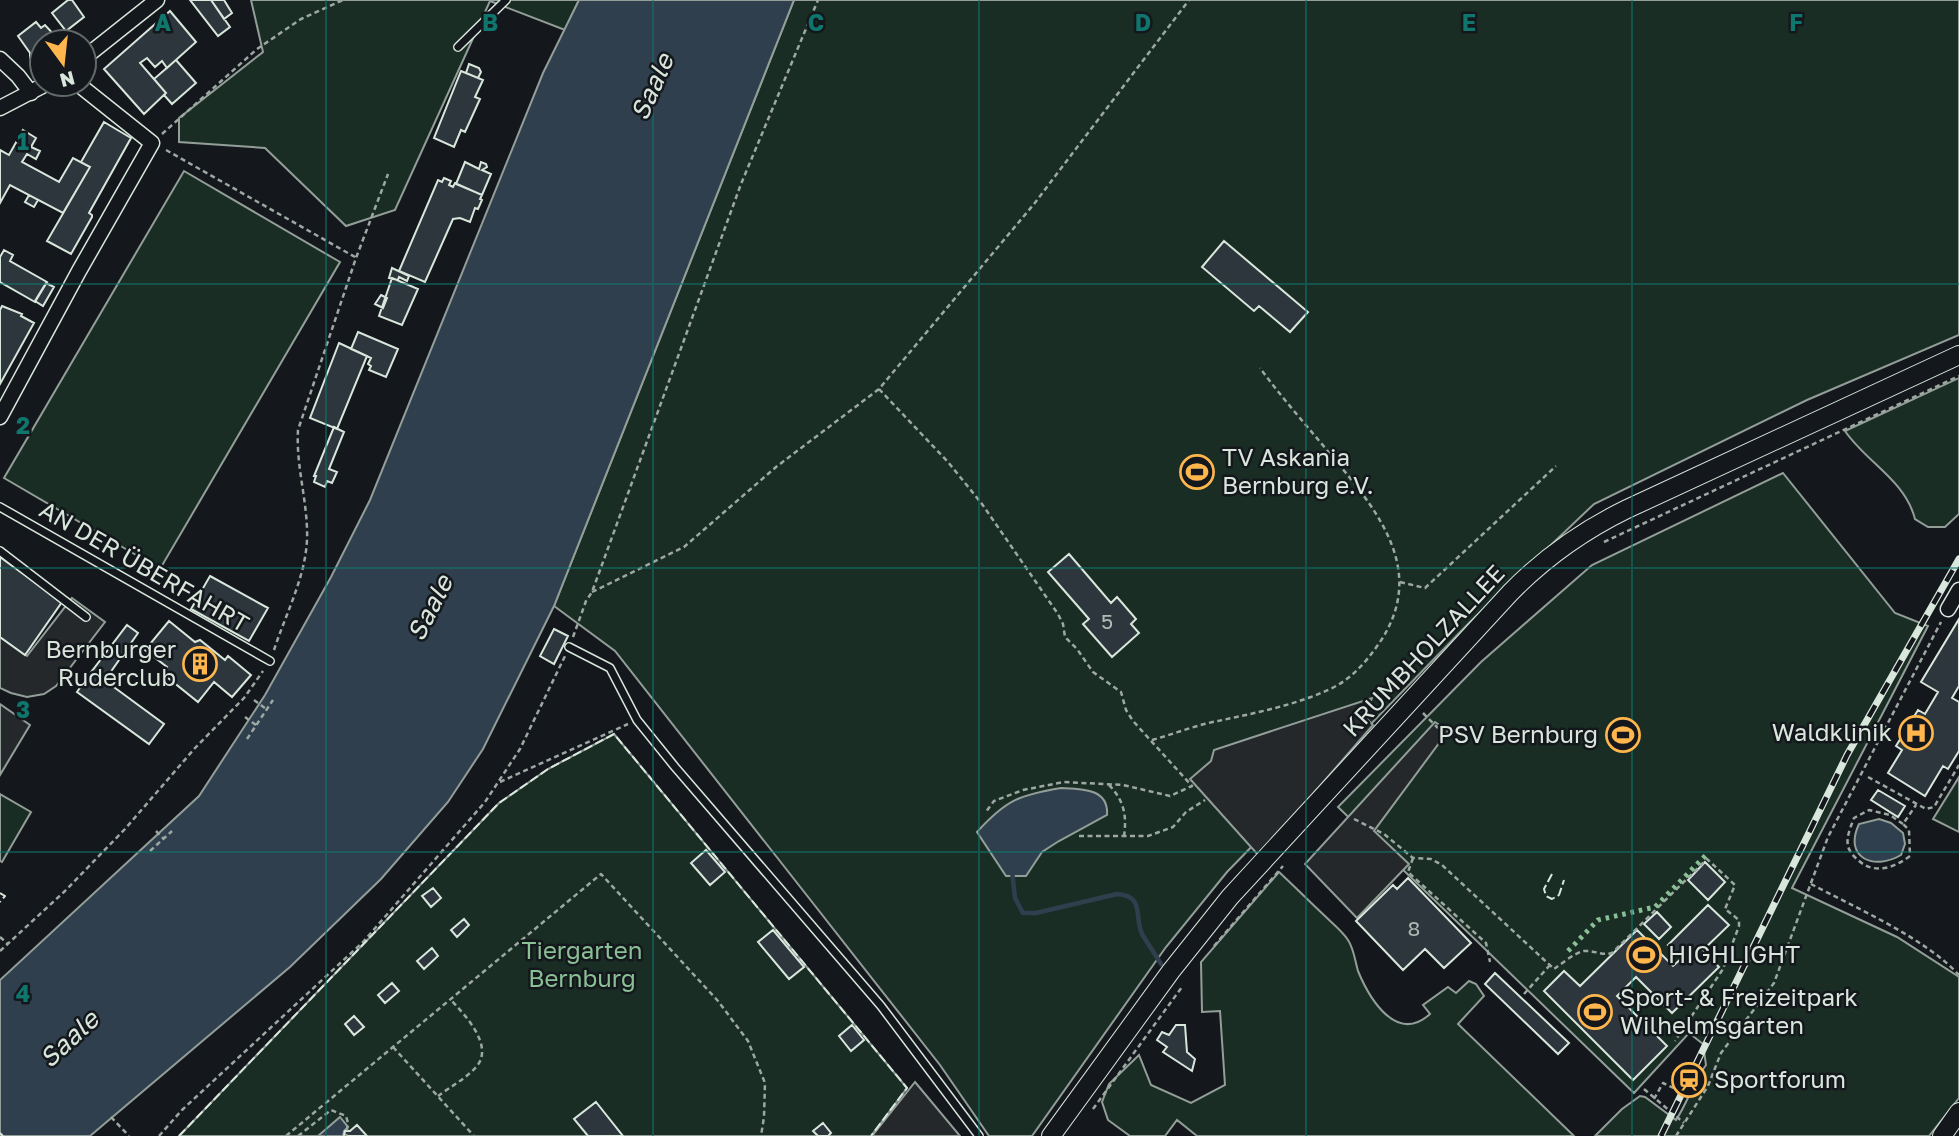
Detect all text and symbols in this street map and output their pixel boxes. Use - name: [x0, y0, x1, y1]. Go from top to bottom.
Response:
- text: A: [155, 8, 172, 36]
- text: B: [482, 8, 498, 36]
- text: C: [808, 8, 824, 36]
- text: D: [1135, 8, 1151, 36]
- text: E: [1462, 8, 1476, 36]
- text: F: [1789, 8, 1803, 36]
- north arrow: [28, 28, 98, 98]
- water label: Saale: [623, 47, 681, 125]
- text: N: [58, 67, 77, 93]
- text: 1: [17, 127, 29, 155]
- text: 2: [16, 411, 30, 439]
- place label: TV Askania Bernburg e.V.: [1222, 442, 1374, 499]
- sports icon: TV Askania Bernburg e.V.: [1178, 453, 1216, 491]
- street label: AN DER ÜBERFAHRT: [35, 494, 255, 638]
- street label: KRUMBHOLZALLEE: [1336, 558, 1510, 742]
- water label: Saale: [400, 568, 460, 646]
- house number: 5: [1101, 608, 1113, 634]
- place label: Bernburger Ruderclub: [45, 634, 176, 691]
- building icon: Bernburger Ruderclub: [181, 645, 219, 683]
- text: 3: [16, 695, 30, 723]
- hospital icon: Waldklinik: [1897, 714, 1935, 752]
- sports icon: PSV Bernburg: [1604, 716, 1642, 754]
- place label: Waldklinik: [1772, 717, 1892, 746]
- place label: PSV Bernburg: [1438, 719, 1598, 748]
- house number: 8: [1408, 915, 1420, 941]
- park label: Tiergarten Bernburg: [522, 935, 642, 992]
- sports icon: HIGHLIGHT: [1625, 936, 1663, 974]
- place label: HIGHLIGHT: [1668, 939, 1800, 968]
- text: 4: [16, 979, 30, 1007]
- place label: Sport- & Freizeitpark Wilhelmsgarten: [1620, 982, 1858, 1039]
- sports icon: Sport- & Freizeitpark Wilhelmsgarten: [1576, 993, 1614, 1031]
- water label: Saale: [33, 1002, 106, 1074]
- station icon: Sportforum: [1670, 1061, 1708, 1099]
- place label: Sportforum: [1714, 1064, 1846, 1093]

